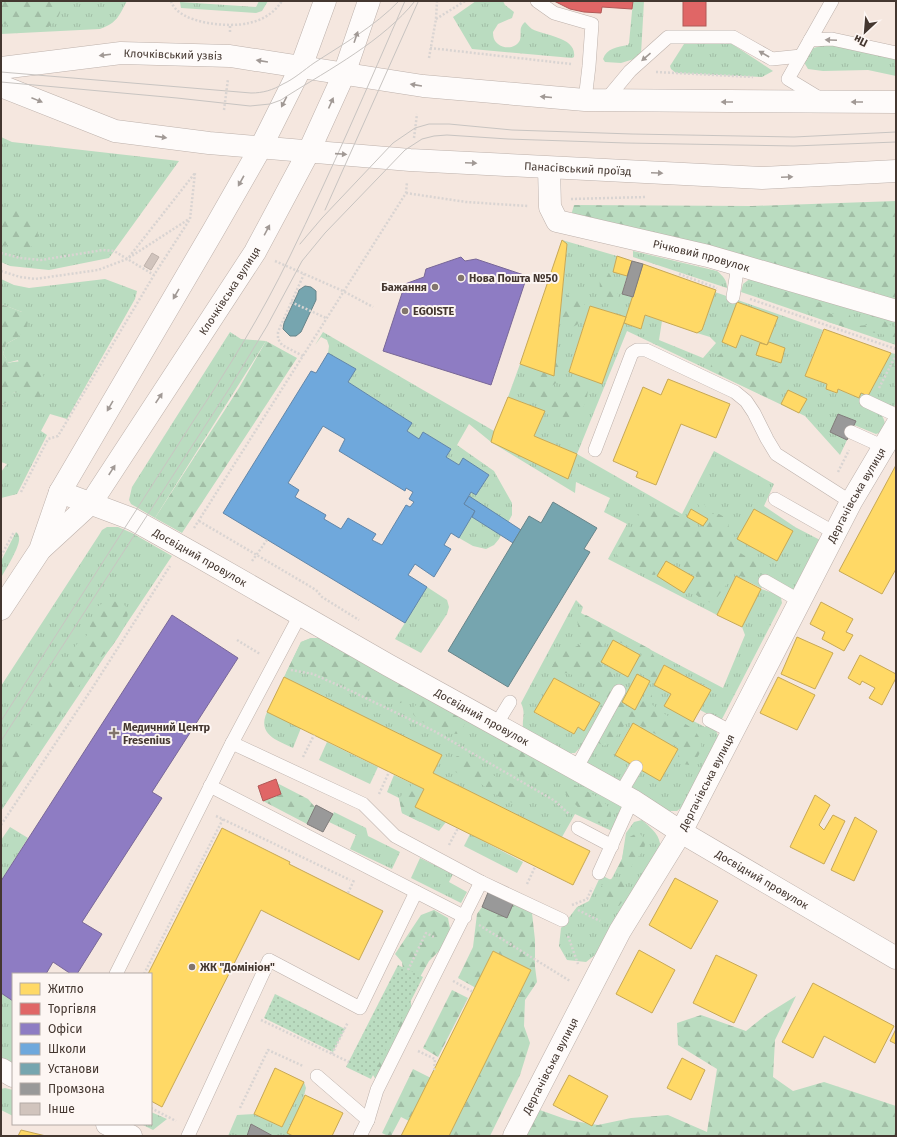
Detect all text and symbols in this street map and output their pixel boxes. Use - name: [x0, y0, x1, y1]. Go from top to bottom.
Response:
- north arrow: [845, 12, 885, 52]
- one-way arrow: [354, 31, 360, 43]
- text: Пн: [852, 32, 870, 49]
- one-way arrow: [824, 36, 837, 43]
- street label: Клочківський узвіз: [123, 47, 223, 63]
- one-way arrow: [758, 51, 770, 58]
- one-way arrow: [99, 52, 111, 58]
- one-way arrow: [641, 52, 652, 61]
- one-way arrow: [256, 58, 269, 64]
- one-way arrow: [410, 82, 422, 88]
- one-way arrow: [540, 94, 552, 100]
- one-way arrow: [281, 97, 287, 108]
- one-way arrow: [328, 97, 334, 109]
- one-way arrow: [32, 98, 44, 104]
- one-way arrow: [720, 99, 733, 105]
- one-way arrow: [850, 99, 863, 105]
- one-way arrow: [155, 134, 167, 140]
- one-way arrow: [335, 151, 347, 157]
- one-way arrow: [465, 160, 477, 167]
- street label: Панасівський проїзд: [524, 160, 632, 178]
- one-way arrow: [651, 170, 664, 176]
- one-way arrow: [781, 173, 793, 180]
- one-way arrow: [238, 175, 245, 187]
- one-way arrow: [264, 224, 271, 235]
- street label: Річковий провулок: [652, 237, 751, 275]
- street label: Клочківська вулиця: [197, 245, 263, 338]
- place label: Нова Пошта №50: [469, 272, 558, 285]
- marker: Нова Пошта №50: [456, 273, 466, 283]
- place label: Бажання: [381, 281, 427, 294]
- marker: Бажання: [430, 282, 440, 292]
- one-way arrow: [173, 288, 180, 300]
- place label: EGOISTE: [413, 305, 455, 318]
- marker: EGOISTE: [400, 306, 410, 316]
- one-way arrow: [156, 392, 163, 404]
- one-way arrow: [107, 400, 114, 412]
- street label: Дергачівська вулиця: [825, 445, 889, 546]
- one-way arrow: [108, 465, 116, 476]
- street label: Досвідний провулок: [150, 526, 249, 590]
- street label: Досвідний провулок: [431, 686, 531, 749]
- place label: Медичний Центр Fresenius: [123, 721, 211, 747]
- marker: Медичний Центр Fresenius: [108, 727, 120, 739]
- street label: Дергачівська вулиця: [676, 732, 737, 834]
- street label: Досвідний провулок: [712, 847, 811, 912]
- place label: ЖК "Домініон": [199, 961, 275, 974]
- marker: ЖК "Домініон": [187, 962, 197, 972]
- legend: [12, 973, 152, 1125]
- text: Житло: [48, 982, 84, 996]
- text: Торгівля: [48, 1002, 96, 1016]
- street label: Дергачівська вулиця: [520, 1015, 581, 1118]
- text: Офіси: [48, 1022, 82, 1036]
- text: Школи: [48, 1042, 86, 1056]
- text: Установи: [48, 1062, 99, 1076]
- text: Промзона: [48, 1082, 105, 1096]
- text: Інше: [48, 1102, 75, 1116]

